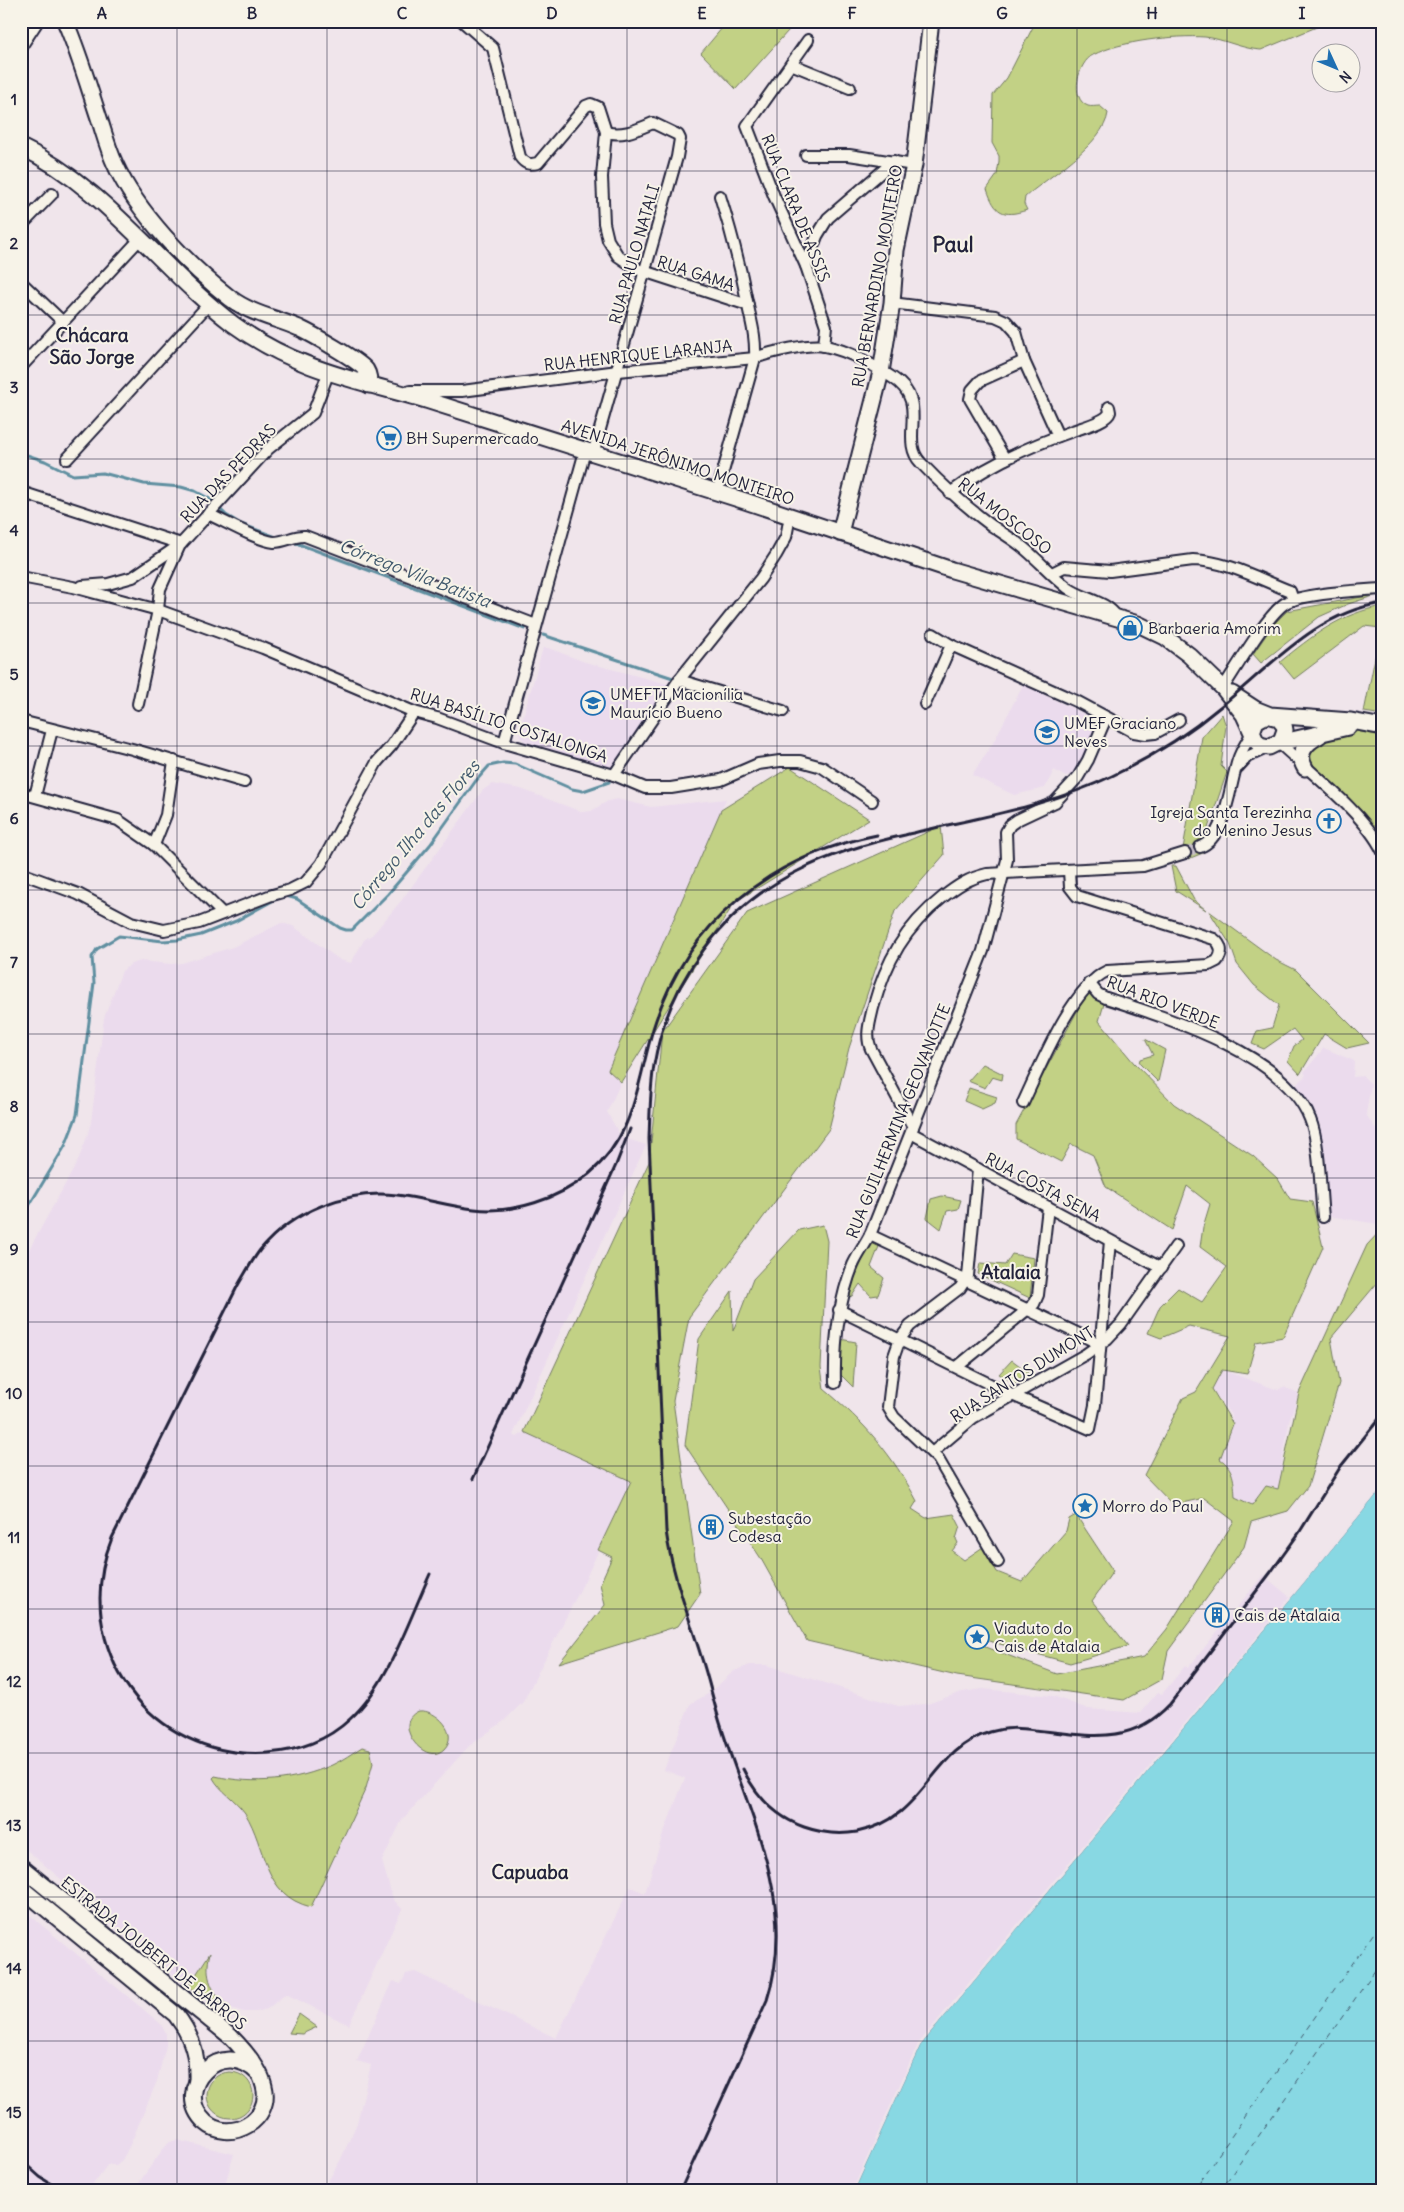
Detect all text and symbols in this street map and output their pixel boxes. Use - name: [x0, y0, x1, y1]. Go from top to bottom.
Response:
- text: A: [97, 3, 107, 23]
- text: B: [247, 3, 258, 23]
- text: C: [397, 3, 408, 23]
- text: D: [546, 3, 558, 23]
- text: E: [697, 3, 707, 23]
- text: F: [847, 3, 857, 23]
- text: G: [996, 3, 1008, 23]
- text: H: [1146, 3, 1158, 23]
- text: I: [1299, 3, 1306, 23]
- north arrow: [1312, 42, 1362, 92]
- text: N: [1336, 67, 1355, 87]
- text: 1: [11, 89, 17, 109]
- street label: RUA CLARA DE ASSIS: [757, 131, 835, 285]
- street label: RUA BERNARDINO MONTEIRO: [848, 163, 906, 389]
- street label: RUA PAULO NATALI: [605, 182, 663, 326]
- district label: Paul: [933, 231, 973, 258]
- text: 2: [10, 233, 19, 253]
- street label: RUA GAMA: [655, 251, 737, 295]
- district label: Chácara São Jorge: [49, 323, 135, 369]
- street label: RUA HENRIQUE LARANJA: [543, 335, 733, 375]
- text: 3: [9, 377, 19, 397]
- street label: AVENIDA JERÔNIMO MONTEIRO: [559, 415, 797, 509]
- street label: RUA DAS PEDRAS: [176, 420, 280, 526]
- supermarket icon: BH Supermercado: [376, 425, 402, 451]
- place label: BH Supermercado: [406, 428, 539, 448]
- street label: RUA MOSCOSO: [954, 473, 1056, 559]
- text: 4: [9, 520, 19, 540]
- water label: Córrego Vila Batista: [336, 533, 496, 613]
- shop icon: Barbaeria Amorim: [1117, 615, 1143, 641]
- place label: Barbaeria Amorim: [1148, 618, 1281, 638]
- text: 5: [9, 664, 19, 684]
- street label: RUA BASÍLIO COSTALONGA: [408, 684, 610, 766]
- place label: UMEFTI Macionília Maurício Bueno: [610, 684, 743, 722]
- school or university icon: UMEFTI Macionília Maurício Bueno: [580, 690, 606, 716]
- place label: UMEF Graciano Neves: [1064, 713, 1176, 751]
- school or university icon: UMEF Graciano Neves: [1034, 719, 1060, 745]
- water label: Córrego Ilha das Flores: [345, 754, 486, 915]
- place label: Igreja Santa Terezinha do Menino Jesus: [1150, 802, 1312, 840]
- text: 6: [9, 808, 19, 828]
- church icon: Igreja Santa Terezinha do Menino Jesus: [1316, 808, 1342, 834]
- text: 7: [10, 952, 18, 972]
- street label: RUA RIO VERDE: [1104, 971, 1222, 1033]
- street label: RUA GUILHERMINA GEOVANOTTE: [842, 1001, 954, 1241]
- text: 8: [9, 1096, 19, 1116]
- street label: RUA COSTA SENA: [982, 1148, 1104, 1226]
- text: 9: [9, 1239, 19, 1259]
- district label: Atalaia: [981, 1260, 1041, 1284]
- street label: RUA SANTOS DUMONT: [947, 1322, 1097, 1426]
- text: 10: [6, 1383, 22, 1403]
- place icon: Morro do Paul: [1072, 1493, 1098, 1519]
- place label: Morro do Paul: [1102, 1496, 1203, 1516]
- place label: Subestação Codesa: [728, 1508, 812, 1546]
- building icon: Subestação Codesa: [698, 1514, 724, 1540]
- text: 11: [8, 1527, 20, 1547]
- building icon: Cais de Atalaia: [1204, 1602, 1230, 1628]
- place label: Cais de Atalaia: [1234, 1605, 1340, 1625]
- place label: Viaduto do Cais de Atalaia: [994, 1618, 1100, 1656]
- place icon: Viaduto do Cais de Atalaia: [964, 1624, 990, 1650]
- text: 12: [6, 1671, 22, 1691]
- text: 13: [6, 1815, 22, 1835]
- district label: Capuaba: [491, 1860, 569, 1884]
- street label: ESTRADA JOUBERT DE BARROS: [57, 1872, 251, 2034]
- text: 14: [6, 1958, 22, 1978]
- text: 15: [6, 2102, 22, 2122]

